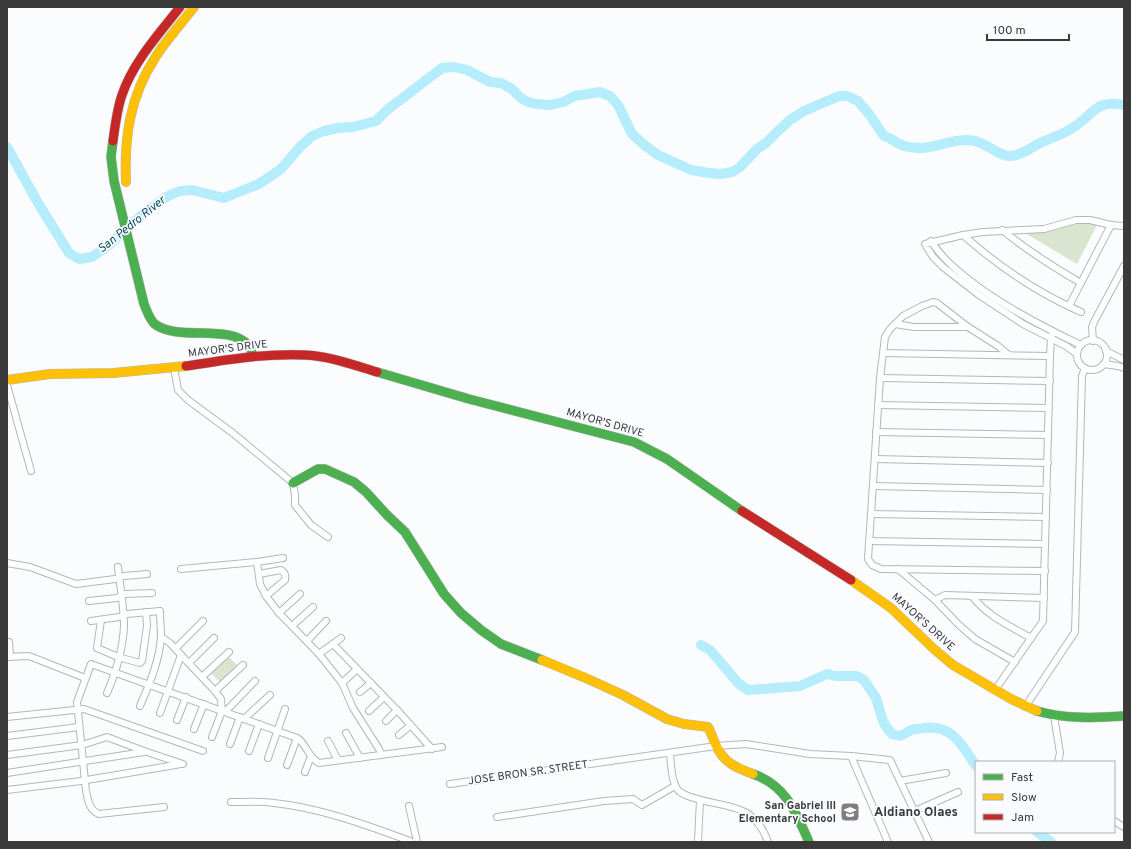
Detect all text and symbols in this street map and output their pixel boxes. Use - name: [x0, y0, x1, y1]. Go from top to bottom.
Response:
- scale bar: [987, 16, 1069, 42]
- text: 100 m: [993, 23, 1026, 39]
- water label: San Pedro River: [95, 192, 170, 257]
- street label: MAYOR'S DRIVE: [187, 337, 269, 361]
- street label: MAYOR'S DRIVE: [565, 405, 645, 441]
- street label: MAYOR'S DRIVE: [889, 590, 957, 654]
- street label: JOSE BRON SR. STREET: [467, 758, 589, 788]
- legend: [975, 761, 1115, 833]
- text: Fast: [1011, 770, 1033, 786]
- text: Slow: [1011, 790, 1037, 806]
- place label: San Gabriel III Elementary School: [739, 799, 836, 826]
- school or university icon: San Gabriel III Elementary School: [839, 801, 861, 823]
- district label: Aldiano Olaes: [874, 805, 958, 821]
- text: Jam: [1011, 810, 1034, 826]

